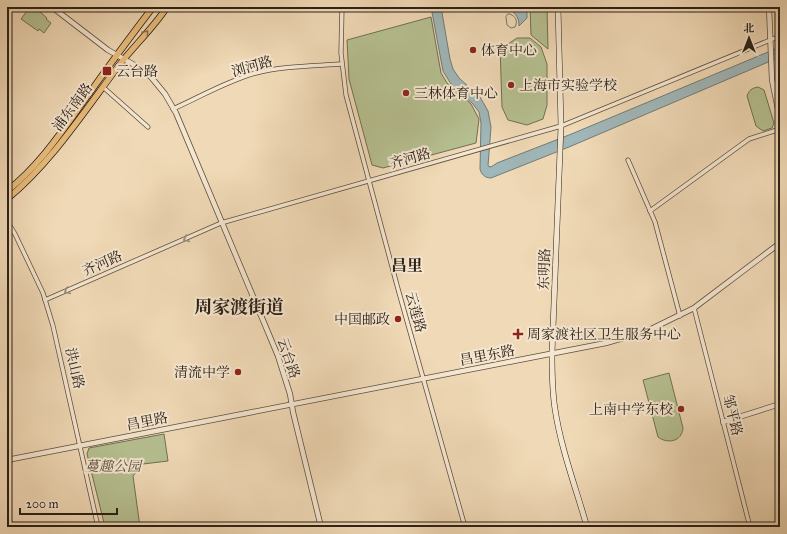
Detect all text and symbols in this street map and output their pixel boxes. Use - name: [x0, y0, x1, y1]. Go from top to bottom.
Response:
- north arrow: [729, 18, 769, 58]
- text: 北: [744, 22, 755, 35]
- one-way arrow: [141, 30, 148, 38]
- place label: 体育中心: [481, 42, 537, 59]
- marker: 体育中心: [468, 45, 478, 55]
- street label: 浏河路: [230, 53, 275, 80]
- place label: 云台路: [116, 63, 158, 80]
- marker: 云台路: [101, 65, 113, 77]
- place label: 上海市实验学校: [519, 77, 617, 94]
- street label: 浦东南路: [49, 80, 96, 135]
- marker: 上海市实验学校: [506, 80, 516, 90]
- place label: 三林体育中心: [414, 85, 498, 102]
- marker: 三林体育中心: [401, 88, 411, 98]
- street label: 齐河路: [388, 145, 433, 172]
- one-way arrow: [182, 234, 189, 242]
- street label: 齐河路: [80, 247, 125, 280]
- street label: 东明路: [535, 248, 554, 290]
- district label: 昌里: [391, 256, 423, 275]
- one-way arrow: [63, 286, 71, 294]
- street label: 云莲路: [402, 290, 429, 335]
- district label: 周家渡街道: [194, 296, 284, 318]
- place label: 中国邮政: [334, 311, 390, 328]
- marker: 中国邮政: [393, 314, 403, 324]
- place label: 周家渡社区卫生服务中心: [527, 326, 681, 343]
- marker: 周家渡社区卫生服务中心: [512, 328, 524, 340]
- street label: 云台路: [274, 336, 303, 381]
- street label: 昌里东路: [458, 342, 516, 369]
- street label: 洪山路: [62, 346, 88, 390]
- place label: 清流中学: [174, 364, 230, 381]
- marker: 清流中学: [233, 367, 243, 377]
- street label: 邹平路: [719, 393, 746, 438]
- place label: 上南中学东校: [589, 401, 673, 418]
- marker: 上南中学东校: [676, 404, 686, 414]
- street label: 昌里路: [125, 409, 169, 434]
- park label: 蔓趣公园: [85, 458, 143, 475]
- scale bar: [20, 490, 117, 516]
- text: 200 m: [26, 497, 59, 511]

